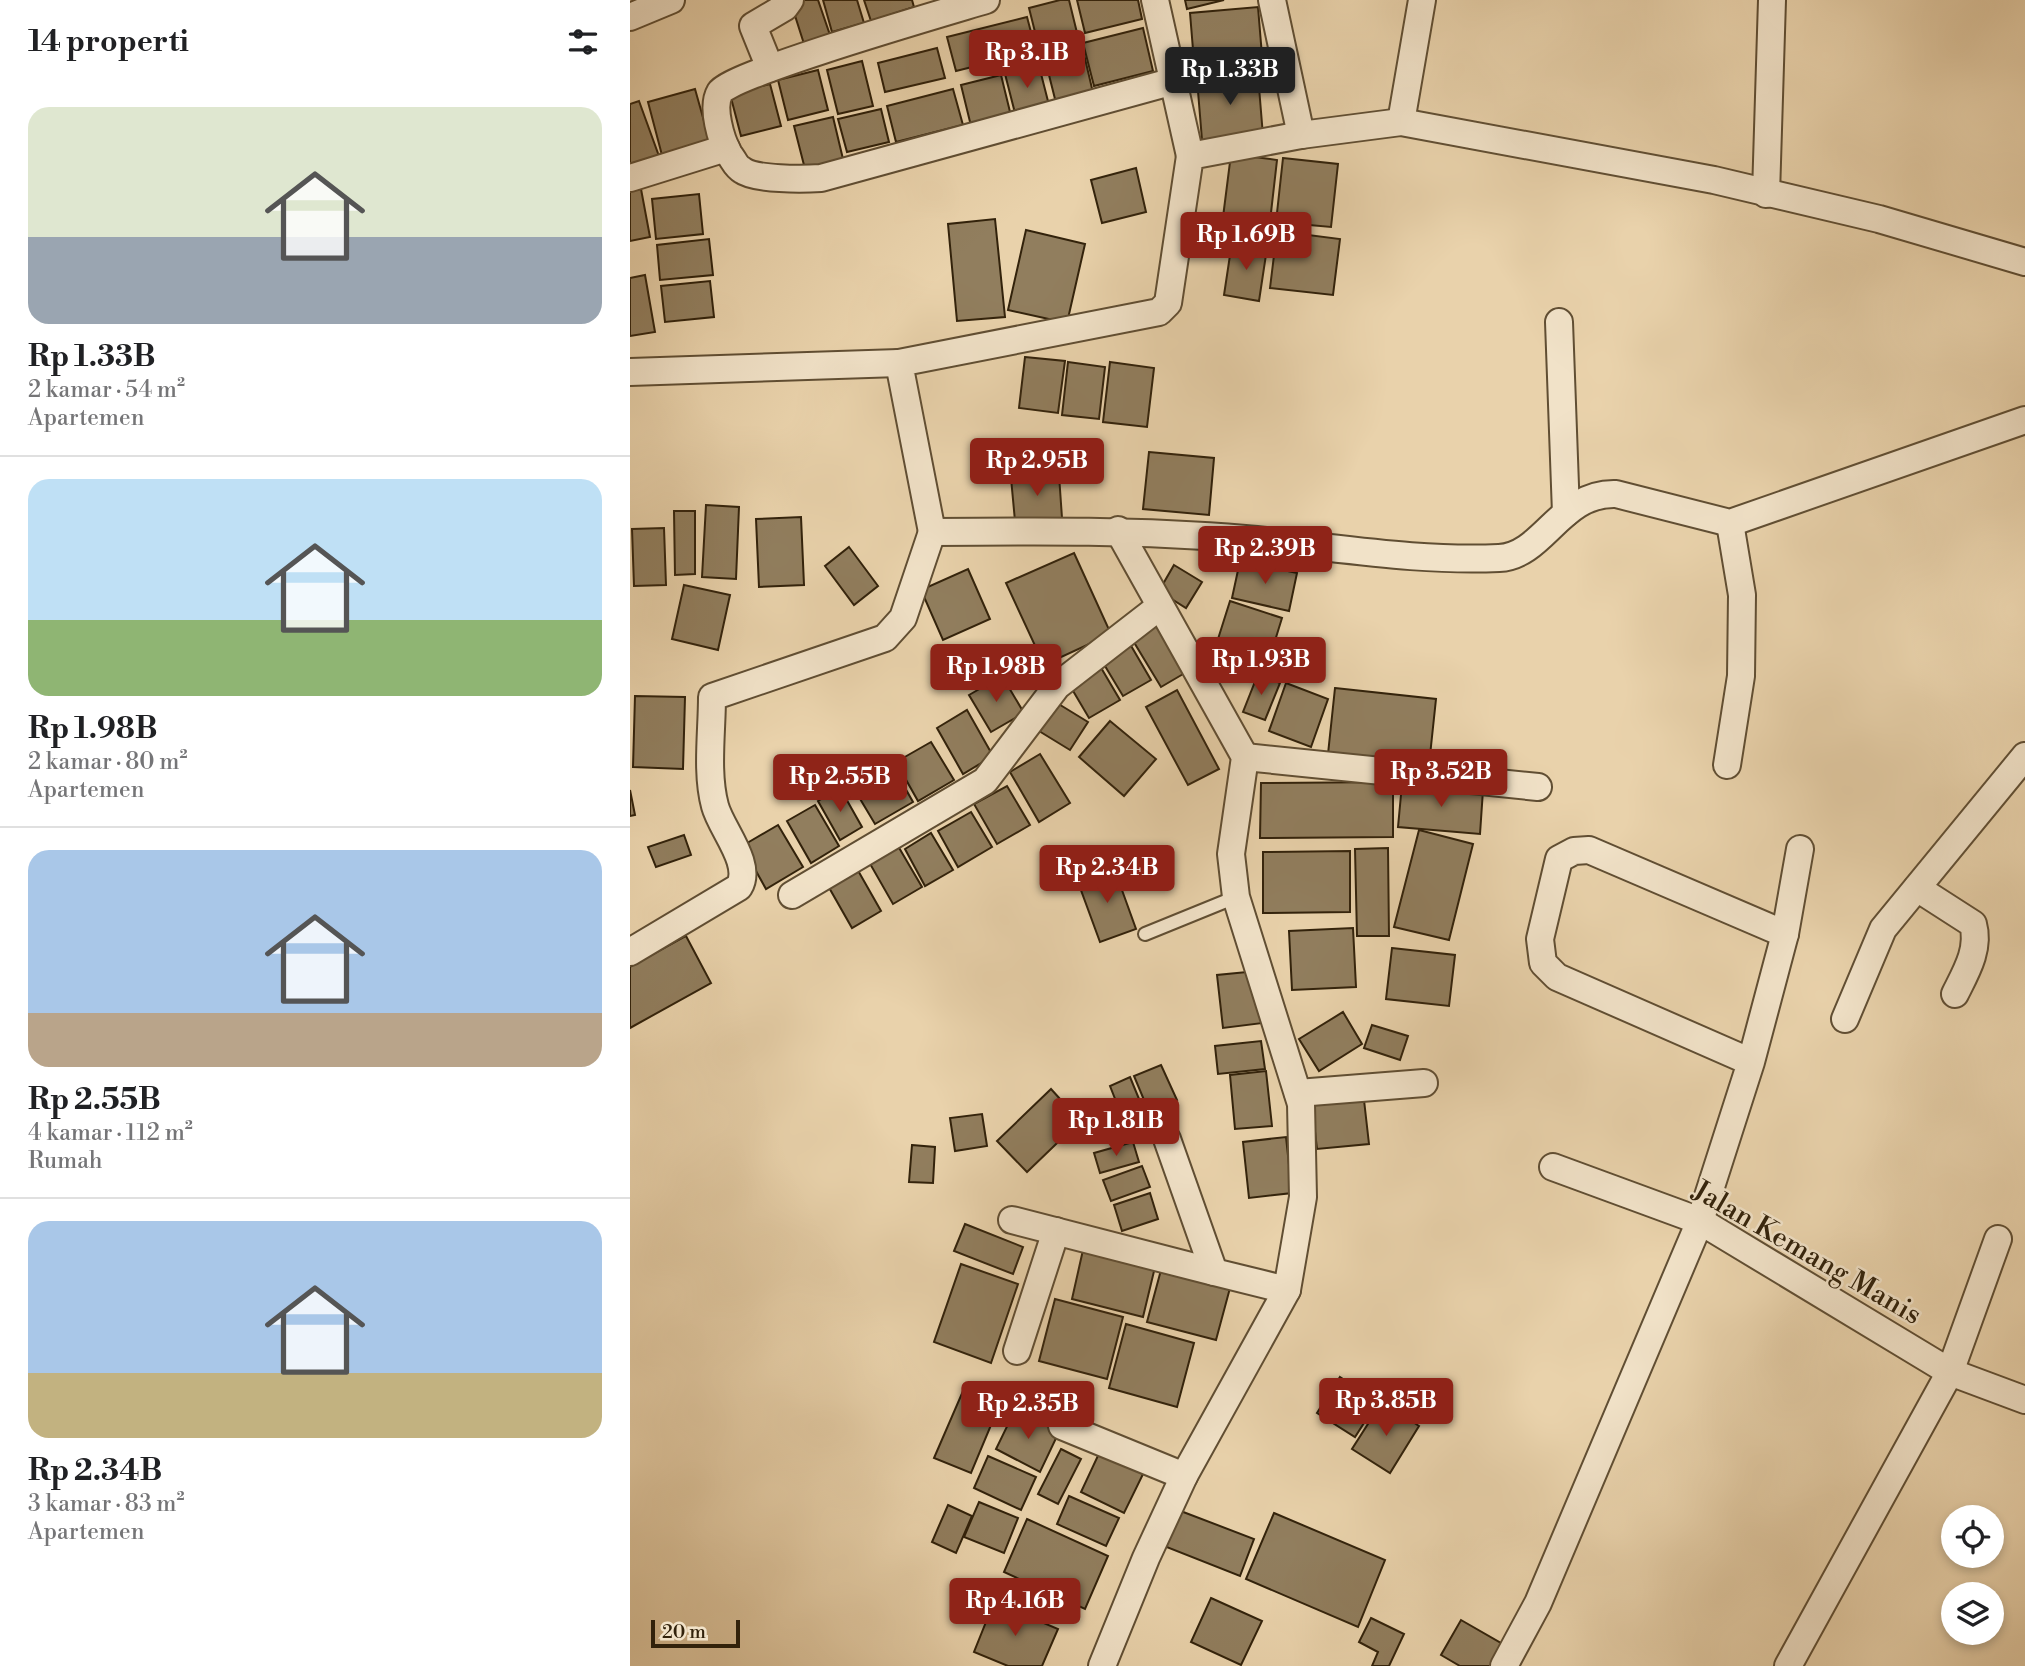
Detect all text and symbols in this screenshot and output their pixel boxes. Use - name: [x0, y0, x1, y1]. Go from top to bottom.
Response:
- text: 14 properti: [28, 23, 189, 61]
- icon: filters: [564, 23, 602, 61]
- pin: Rp 3.1B: [962, 31, 1092, 90]
- text: Rp 3.1B: [985, 39, 1069, 67]
- pin: Rp 1.33B: [1158, 48, 1302, 107]
- text: Rp 1.33B: [1181, 56, 1279, 84]
- icon: home: [252, 153, 378, 279]
- pin: Rp 1.69B: [1174, 212, 1318, 272]
- text: Rp 1.69B: [1196, 221, 1296, 249]
- text: Rp 1.33B: [28, 338, 156, 376]
- text: 2 kamar · 54 m²: [28, 376, 185, 404]
- text: Apartemen: [28, 404, 144, 432]
- pin: Rp 2.95B: [965, 438, 1109, 498]
- text: Rp 2.95B: [986, 447, 1088, 475]
- icon: home: [252, 525, 378, 651]
- pin: Rp 2.39B: [1193, 526, 1337, 586]
- text: Rp 2.39B: [1214, 535, 1316, 563]
- pin: Rp 1.93B: [1189, 638, 1333, 697]
- pin: Rp 1.98B: [924, 644, 1068, 704]
- text: Rp 1.93B: [1212, 646, 1310, 674]
- text: Rp 1.98B: [946, 653, 1046, 681]
- text: Rp 1.98B: [28, 710, 157, 748]
- text: 2 kamar · 80 m²: [28, 748, 188, 776]
- pin: Rp 3.52B: [1369, 750, 1513, 809]
- pin: Rp 2.55B: [768, 754, 912, 814]
- text: Rp 3.52B: [1390, 758, 1492, 786]
- text: Rp 2.55B: [789, 763, 891, 791]
- text: Apartemen: [28, 776, 144, 804]
- pin: Rp 2.34B: [1035, 846, 1179, 905]
- text: Rp 2.34B: [1056, 854, 1158, 882]
- icon: home: [252, 896, 378, 1022]
- text: Rp 2.55B: [28, 1081, 161, 1119]
- pin: Rp 1.81B: [1044, 1098, 1188, 1158]
- text: Rp 1.81B: [1068, 1107, 1164, 1135]
- text: 4 kamar · 112 m²: [28, 1119, 193, 1147]
- text: Rumah: [28, 1147, 103, 1175]
- street label: Jalan Kemang Manis: [1686, 1173, 1928, 1333]
- icon: home: [252, 1267, 378, 1393]
- pin: Rp 3.85B: [1314, 1378, 1458, 1438]
- pin: Rp 2.35B: [956, 1382, 1100, 1441]
- text: Rp 3.85B: [1335, 1387, 1437, 1415]
- text: Rp 2.35B: [977, 1390, 1079, 1418]
- text: Rp 2.34B: [28, 1452, 162, 1490]
- text: 3 kamar · 83 m²: [28, 1490, 185, 1518]
- map controls: [1941, 1505, 2004, 1645]
- button: locate: [1941, 1505, 2004, 1568]
- text: Apartemen: [28, 1518, 144, 1546]
- pin: Rp 4.16B: [943, 1578, 1087, 1638]
- button: layers: [1941, 1582, 2004, 1645]
- text: Rp 4.16B: [965, 1587, 1065, 1615]
- scale bar: [651, 1617, 740, 1649]
- text: 20 m: [662, 1620, 706, 1644]

